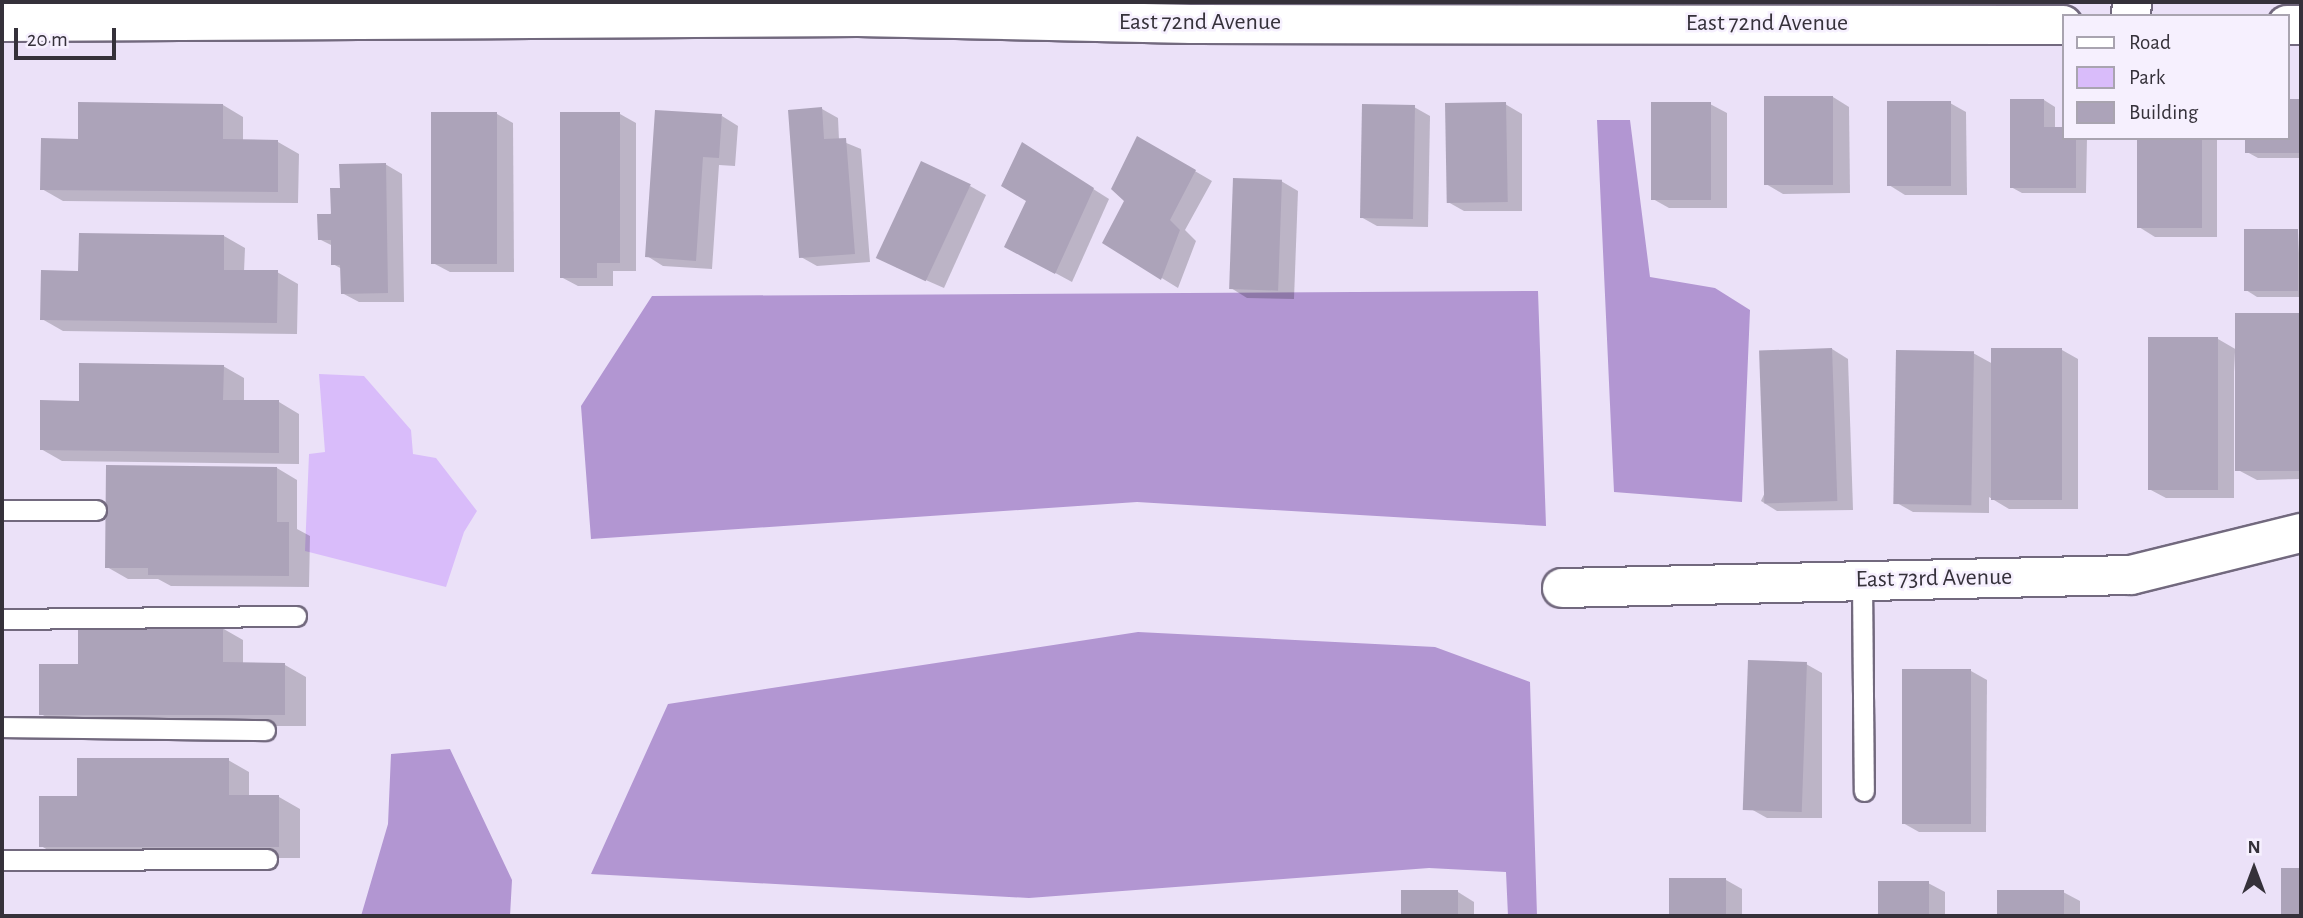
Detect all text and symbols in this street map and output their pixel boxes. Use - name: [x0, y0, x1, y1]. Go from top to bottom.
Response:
- street label: East 72nd Avenue: [1119, 9, 1281, 37]
- street label: East 72nd Avenue: [1686, 10, 1848, 38]
- scale bar: [18, 14, 119, 58]
- legend: [2062, 14, 2289, 140]
- text: 20 m: [27, 29, 68, 50]
- text: Road: [2129, 32, 2171, 53]
- text: Park: [2129, 67, 2165, 88]
- text: Building: [2129, 102, 2198, 123]
- street label: East 73rd Avenue: [1855, 563, 2013, 595]
- north arrow: [2219, 834, 2289, 904]
- text: N: [2247, 838, 2261, 857]

